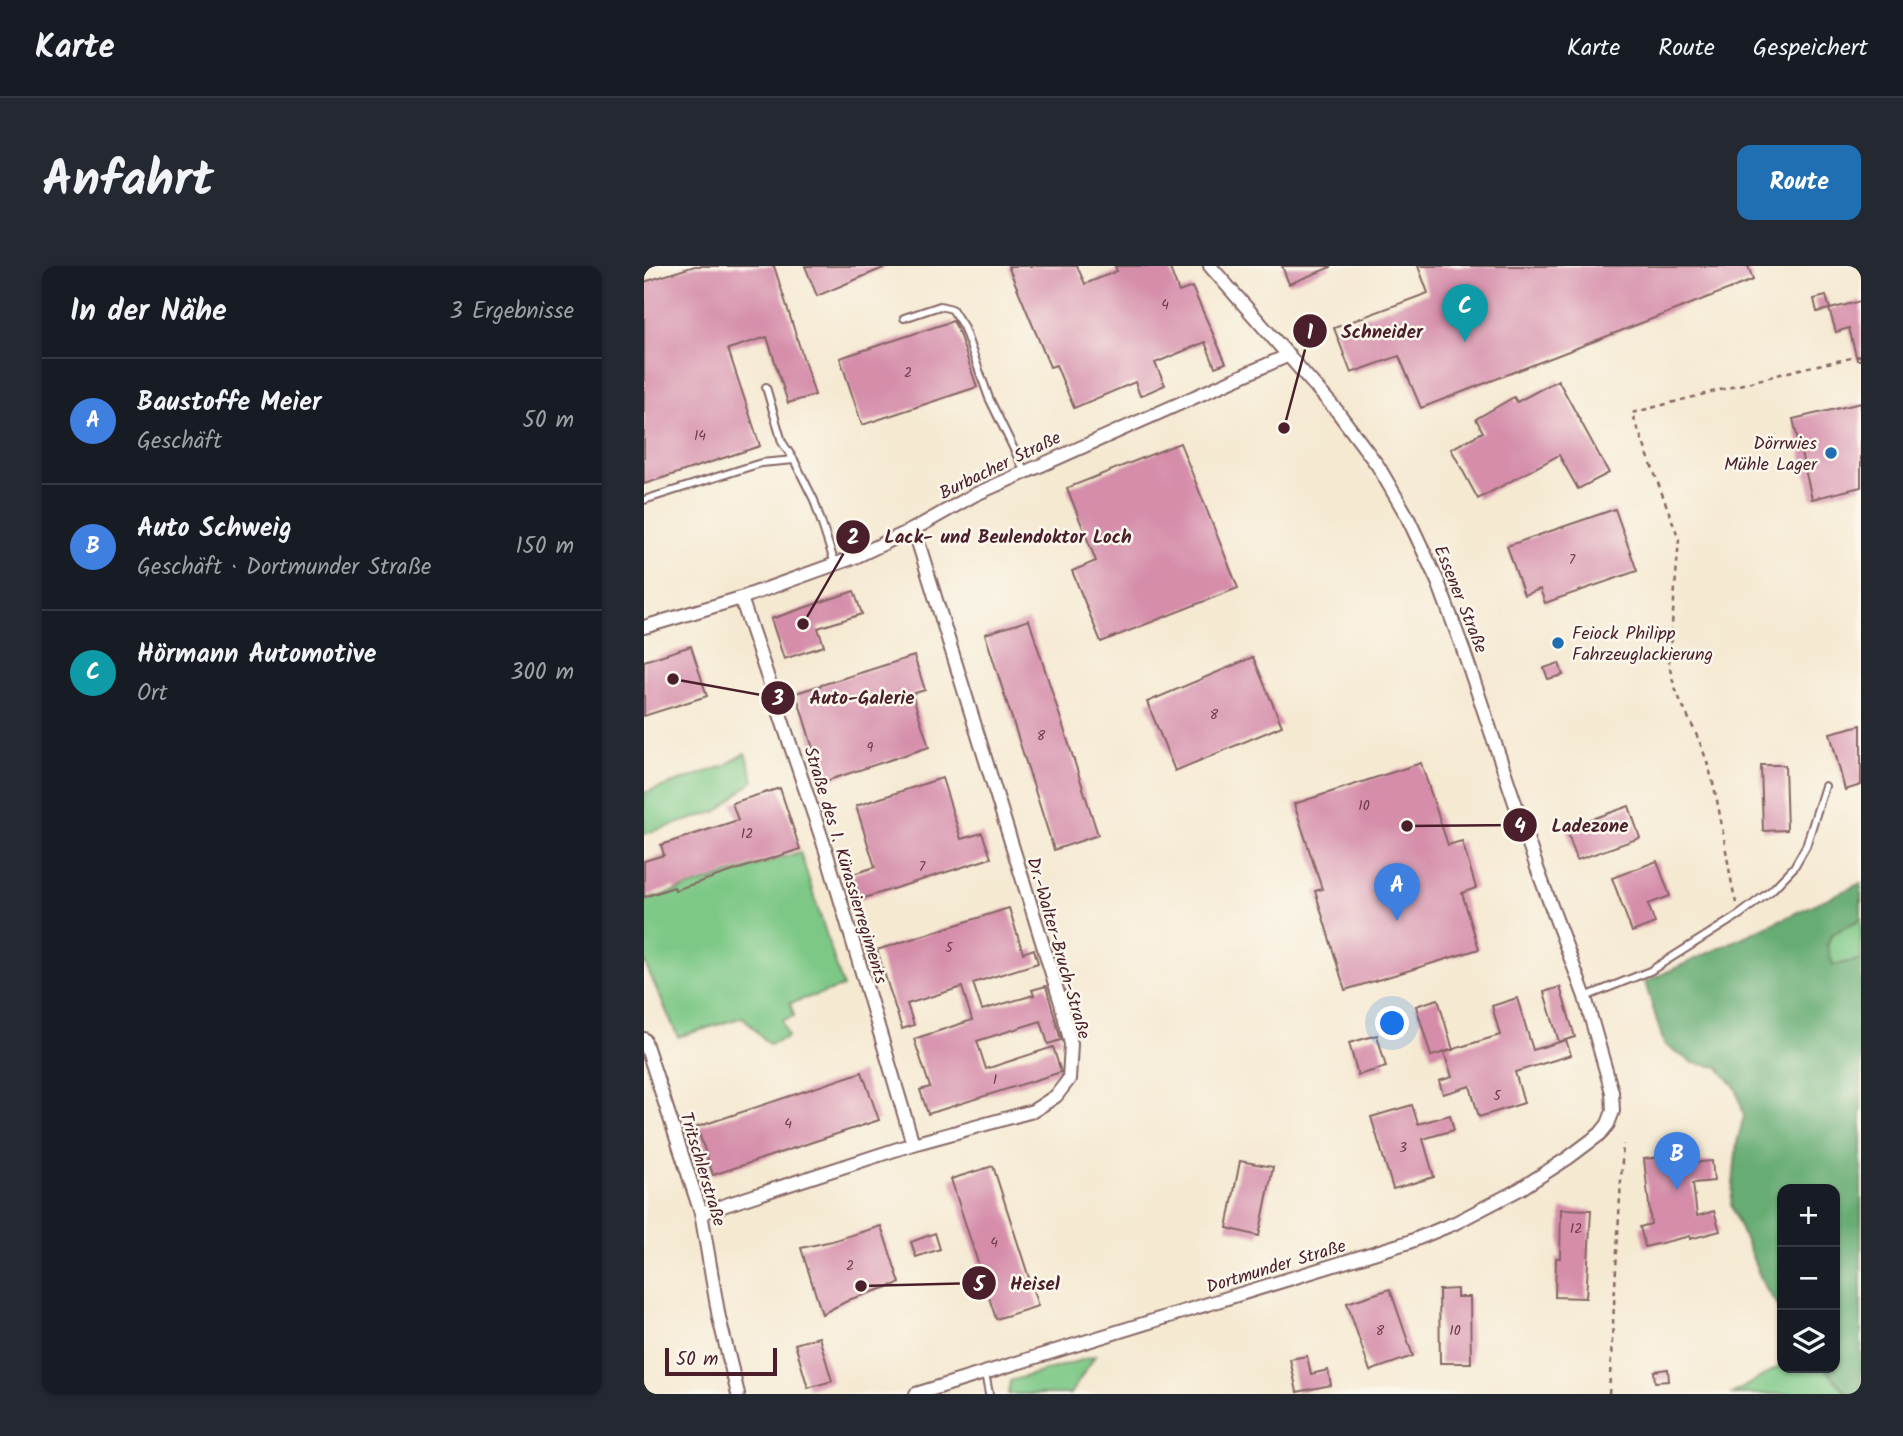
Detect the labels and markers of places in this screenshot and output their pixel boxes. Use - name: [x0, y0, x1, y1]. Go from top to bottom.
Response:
- pin: C: [1442, 284, 1488, 342]
- callout: Schneider: [1293, 311, 1437, 351]
- place label: Dörrwies Mühle Lager: [1724, 430, 1818, 480]
- marker: Dörrwies Mühle Lager: [1823, 445, 1839, 461]
- callout: Lack- und Beulendoktor Loch: [835, 517, 1146, 557]
- place label: Feiock Philipp Fahrzeuglackierung: [1572, 620, 1713, 670]
- marker: Feiock Philipp Fahrzeuglackierung: [1550, 635, 1566, 651]
- callout: Auto-Galerie: [760, 678, 928, 718]
- callout: Ladezone: [1502, 805, 1642, 845]
- pin: A: [1374, 863, 1420, 921]
- pin: B: [1654, 1132, 1700, 1190]
- callout: Heisel: [961, 1263, 1074, 1303]

